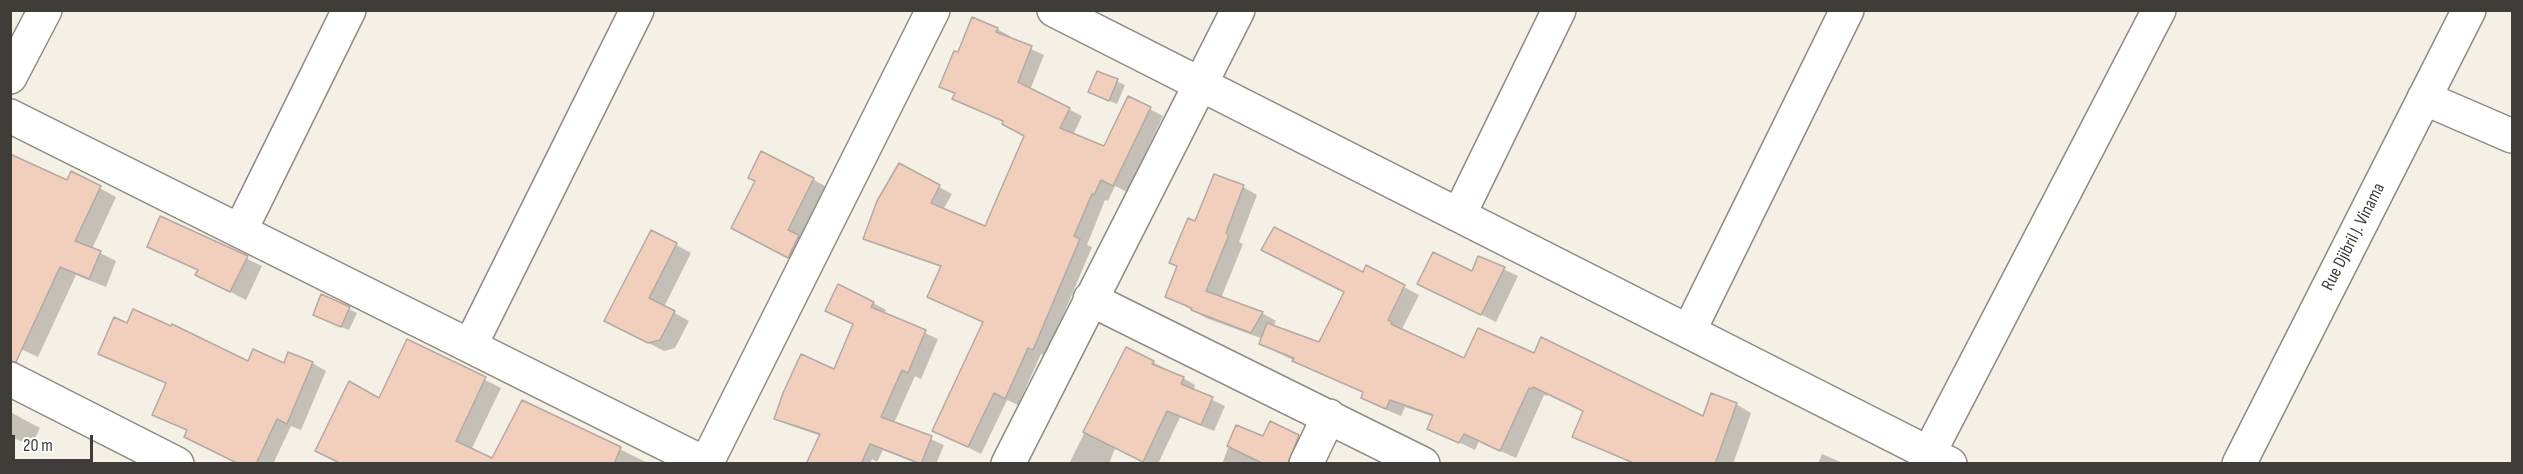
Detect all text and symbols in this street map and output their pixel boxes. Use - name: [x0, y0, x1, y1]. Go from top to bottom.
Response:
- street label: Rue Djibril J. Vinama: [2318, 180, 2390, 294]
- scale bar: [15, 423, 96, 461]
- text: 20 m: [23, 435, 53, 456]

